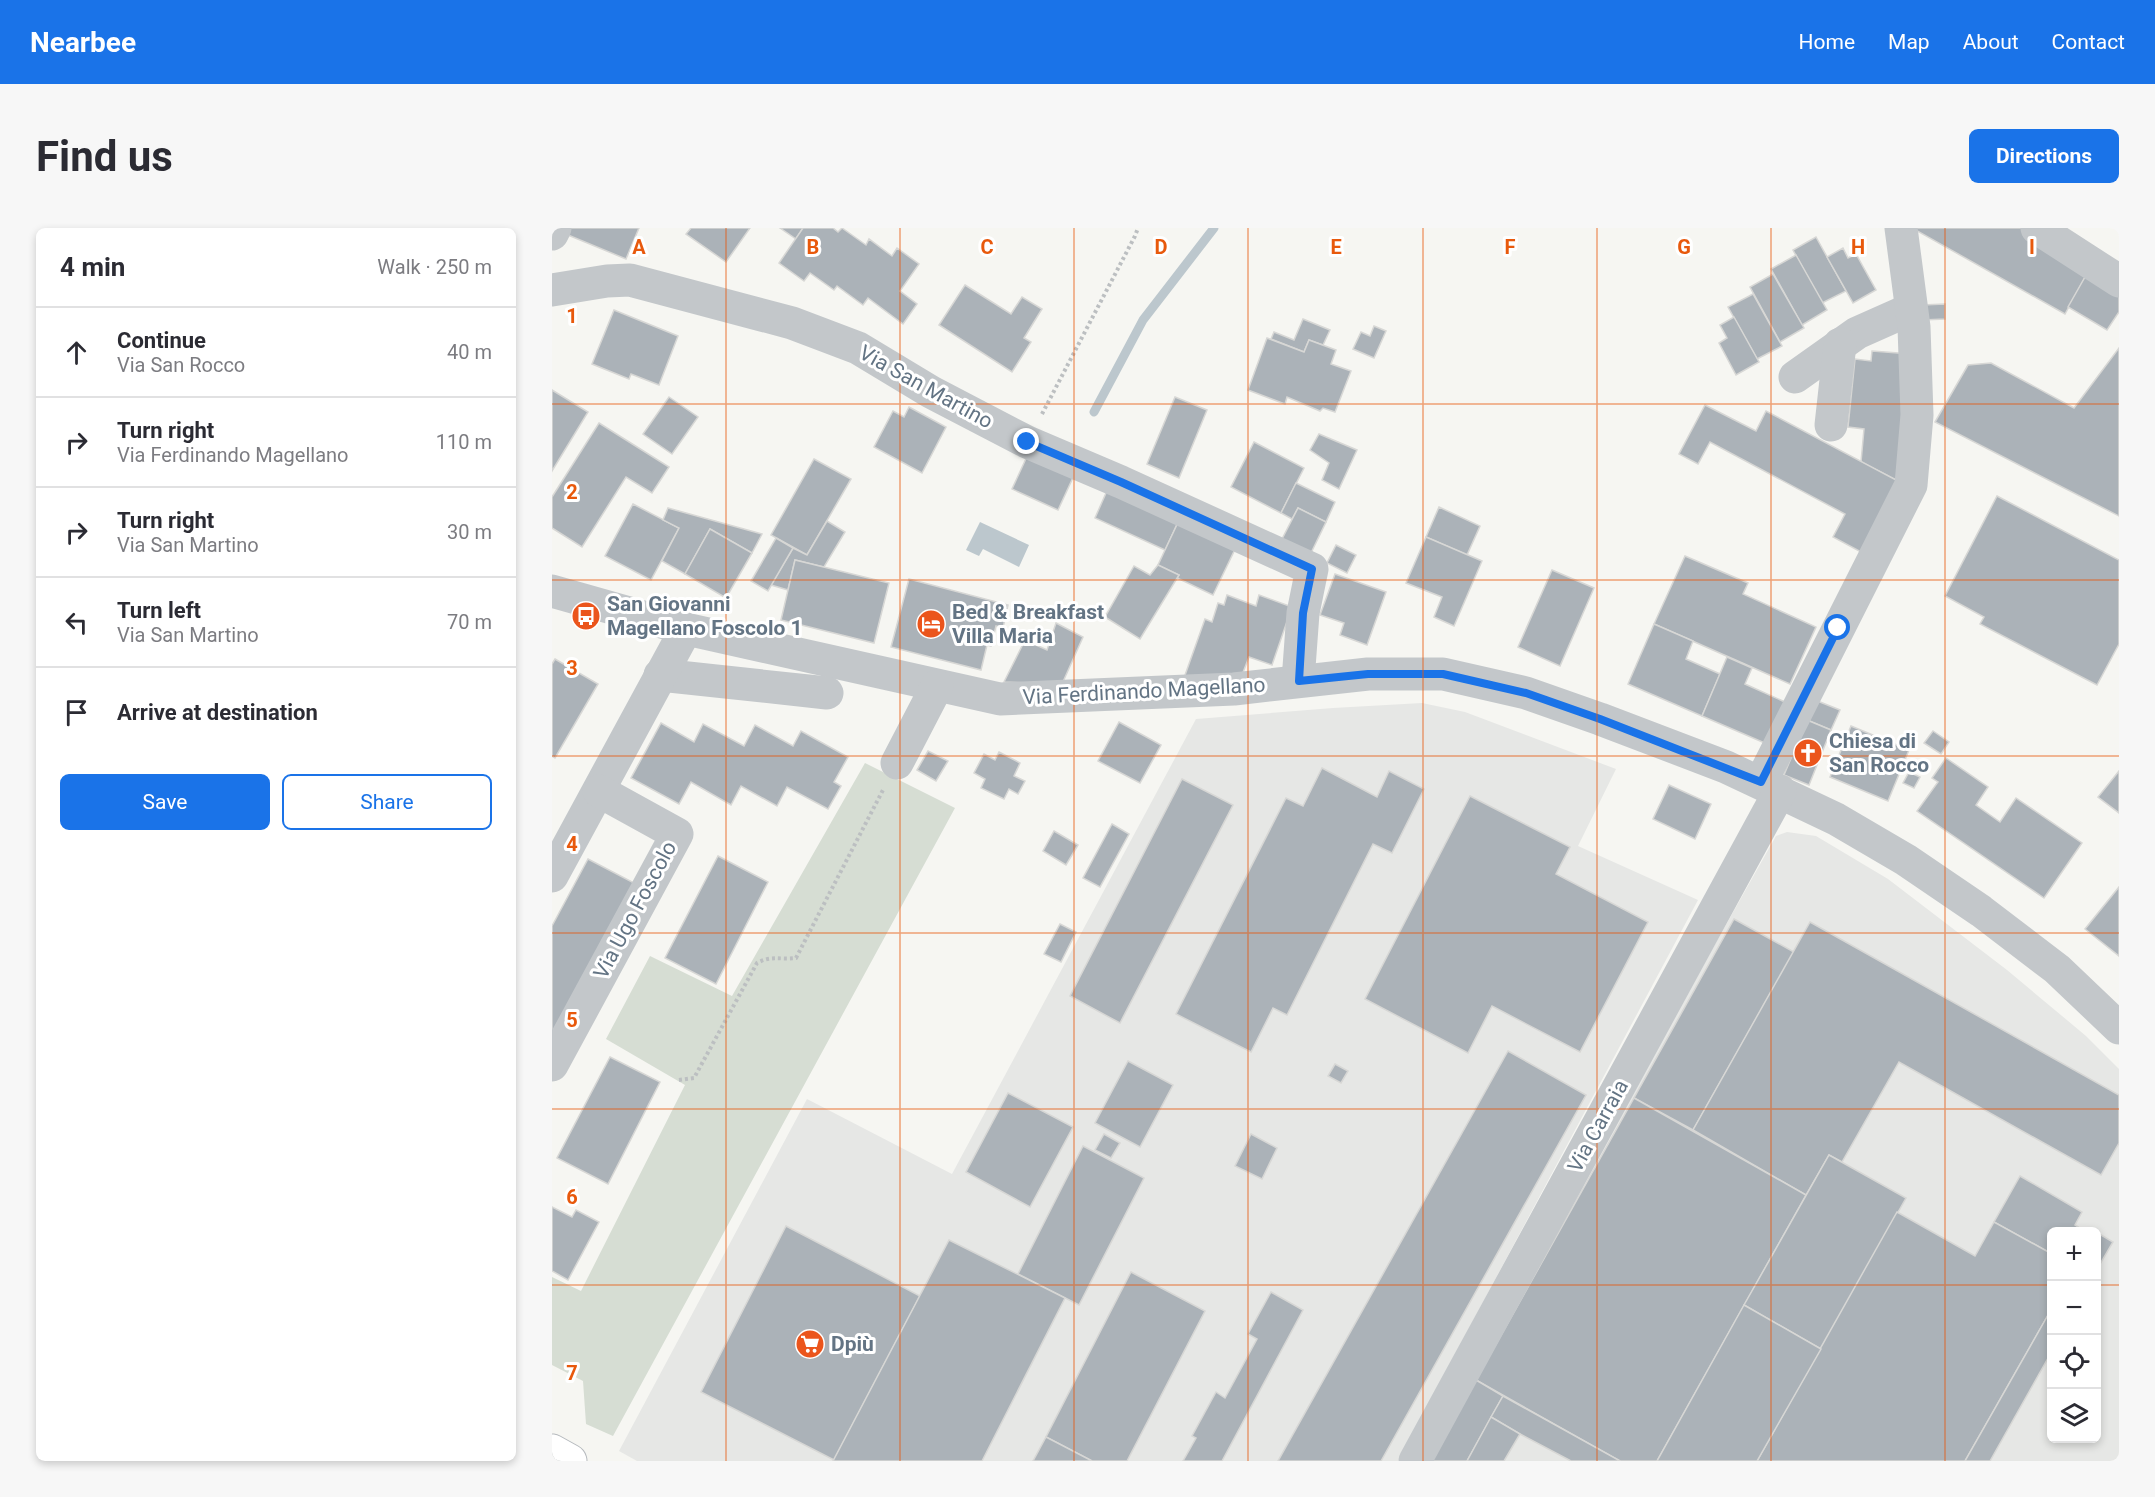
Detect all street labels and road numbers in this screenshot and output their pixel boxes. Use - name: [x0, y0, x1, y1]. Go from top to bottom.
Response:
- street label: Via San Martino: [855, 340, 997, 434]
- street label: Via Ferdinando Magellano: [1022, 673, 1266, 709]
- street label: Via Ugo Foscolo: [589, 837, 681, 983]
- street label: Via Carraia: [1563, 1076, 1633, 1176]

